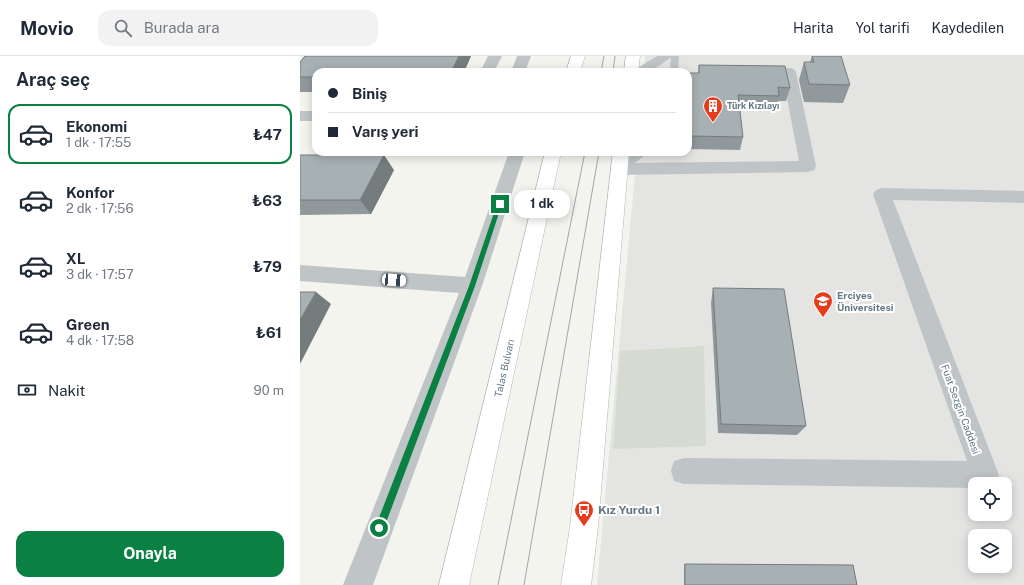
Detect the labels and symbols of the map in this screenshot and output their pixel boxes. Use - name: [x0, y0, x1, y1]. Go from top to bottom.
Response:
- building icon: Türk Kızılayı: [702, 95, 724, 123]
- place label: Türk Kızılayı: [727, 100, 779, 111]
- callout: 1 dk: [514, 190, 570, 218]
- route end: [491, 195, 509, 213]
- car: [382, 273, 406, 287]
- place label: Erciyes Üniversitesi: [837, 289, 894, 313]
- school or university icon: Erciyes Üniversitesi: [812, 290, 834, 318]
- street label: Talas Bulvarı: [492, 338, 516, 398]
- street label: Fuat Sezgin Caddesi: [939, 363, 983, 455]
- bus stop icon: Kız Yurdu 1: [573, 499, 595, 527]
- place label: Kız Yurdu 1: [598, 503, 660, 517]
- route start: [370, 519, 388, 537]

